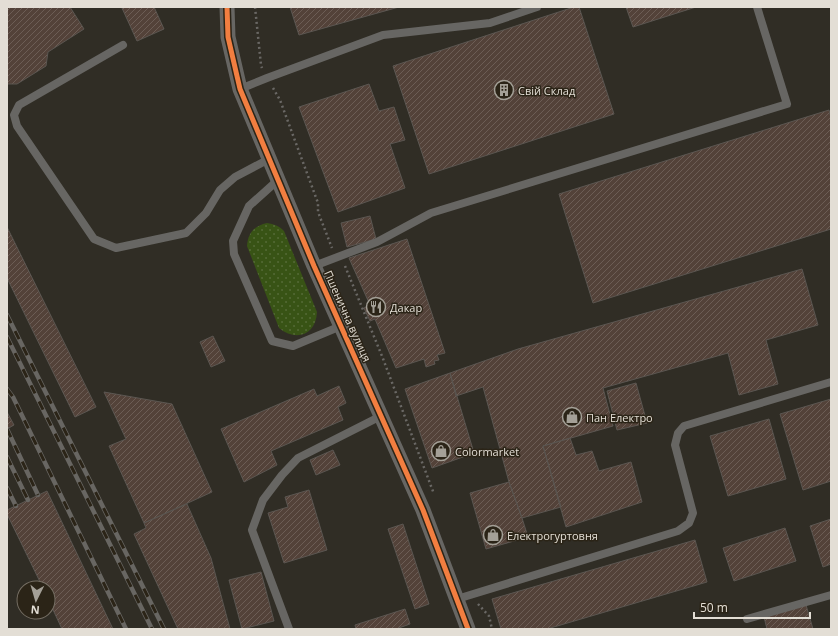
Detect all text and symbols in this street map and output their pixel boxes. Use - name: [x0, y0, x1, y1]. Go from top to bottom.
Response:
- building icon: Свій Склад: [493, 79, 515, 101]
- place label: Свій Склад: [518, 83, 576, 98]
- street label: Пшенична вулиця: [321, 268, 375, 364]
- restaurant icon: Дакар: [365, 296, 387, 318]
- place label: Дакар: [390, 300, 422, 315]
- shop icon: Пан Електро: [561, 406, 583, 428]
- place label: Пан Електро: [586, 410, 653, 425]
- shop icon: Colormarket: [430, 440, 452, 462]
- place label: Colormarket: [455, 444, 519, 459]
- shop icon: Електрогуртовня: [482, 524, 504, 546]
- place label: Електрогуртовня: [507, 528, 598, 543]
- north arrow: [16, 580, 56, 620]
- scale bar: [694, 594, 810, 620]
- text: 50 m: [700, 599, 728, 616]
- text: N: [30, 603, 40, 618]

